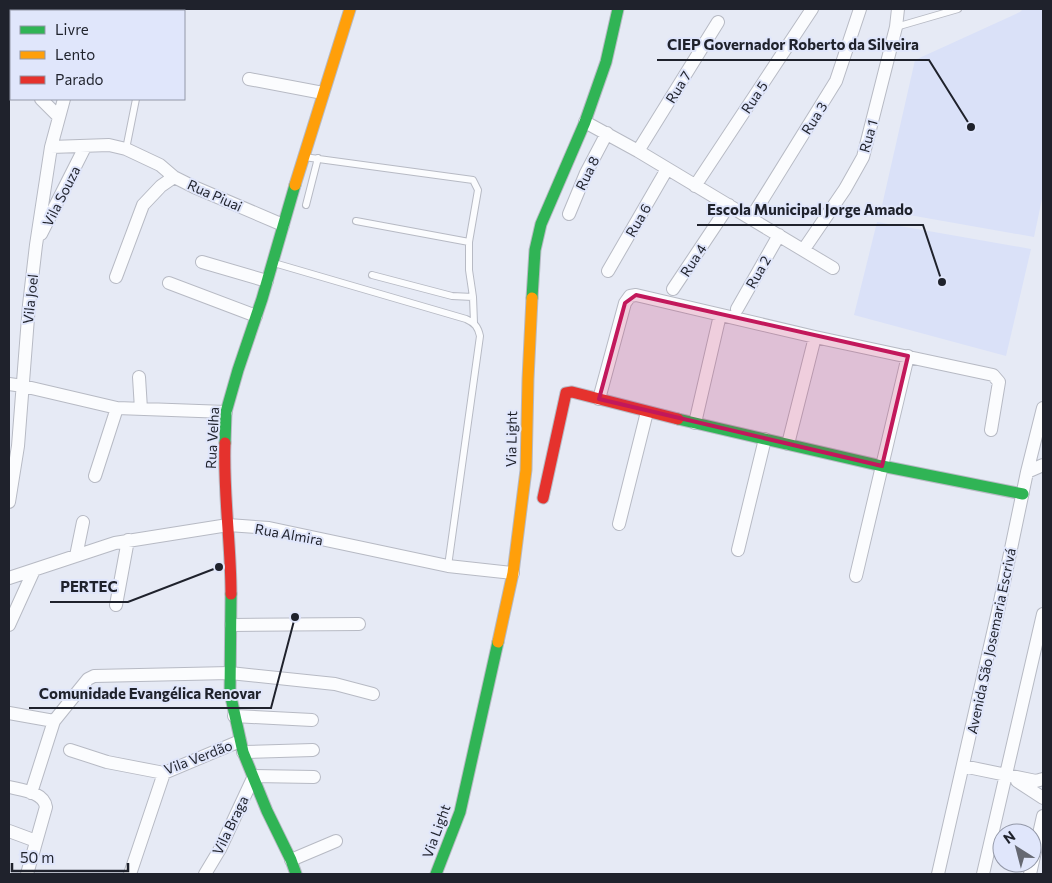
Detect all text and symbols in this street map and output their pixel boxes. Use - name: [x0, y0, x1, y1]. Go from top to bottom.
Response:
- legend: [10, 10, 185, 100]
- text: Livre: [55, 20, 89, 38]
- callout: CIEP Governador Roberto da Silveira: [657, 30, 929, 60]
- text: CIEP Governador Roberto da Silveira: [667, 35, 919, 53]
- text: Lento: [55, 45, 95, 63]
- street label: Rua 7: [662, 68, 694, 106]
- text: Parado: [55, 70, 104, 88]
- street label: Rua 5: [737, 78, 771, 116]
- street label: Rua 3: [797, 99, 831, 137]
- street label: Rua 1: [855, 118, 881, 154]
- street label: Rua 8: [572, 153, 602, 193]
- street label: Vila Souza: [39, 163, 83, 229]
- street label: Rua Piuai: [185, 175, 245, 215]
- callout: Escola Municipal Jorge Amado: [697, 195, 923, 225]
- street label: Rua 6: [622, 200, 654, 240]
- text: Escola Municipal Jorge Amado: [707, 200, 913, 218]
- street label: Rua 4: [676, 240, 710, 280]
- street label: Rua 2: [742, 252, 774, 291]
- street label: Vila Joel: [19, 273, 41, 325]
- street label: Rua Velha: [202, 407, 222, 469]
- street label: Via Light: [502, 411, 520, 467]
- street label: Rua Almira: [254, 520, 324, 548]
- street label: Avenida São Josemaria Escrivá: [963, 547, 1019, 735]
- callout: PERTEC: [50, 572, 128, 602]
- text: PERTEC: [60, 577, 118, 595]
- callout: Comunidade Evangélica Renovar: [29, 678, 271, 708]
- text: Comunidade Evangélica Renovar: [39, 684, 261, 702]
- street label: Vila Verdão: [161, 736, 235, 778]
- street label: Vila Braga: [208, 793, 252, 857]
- street label: Via Light: [418, 801, 454, 860]
- north arrow: [992, 823, 1042, 873]
- text: N: [1000, 827, 1018, 847]
- scale bar: [12, 840, 129, 872]
- text: 50 m: [20, 848, 54, 866]

